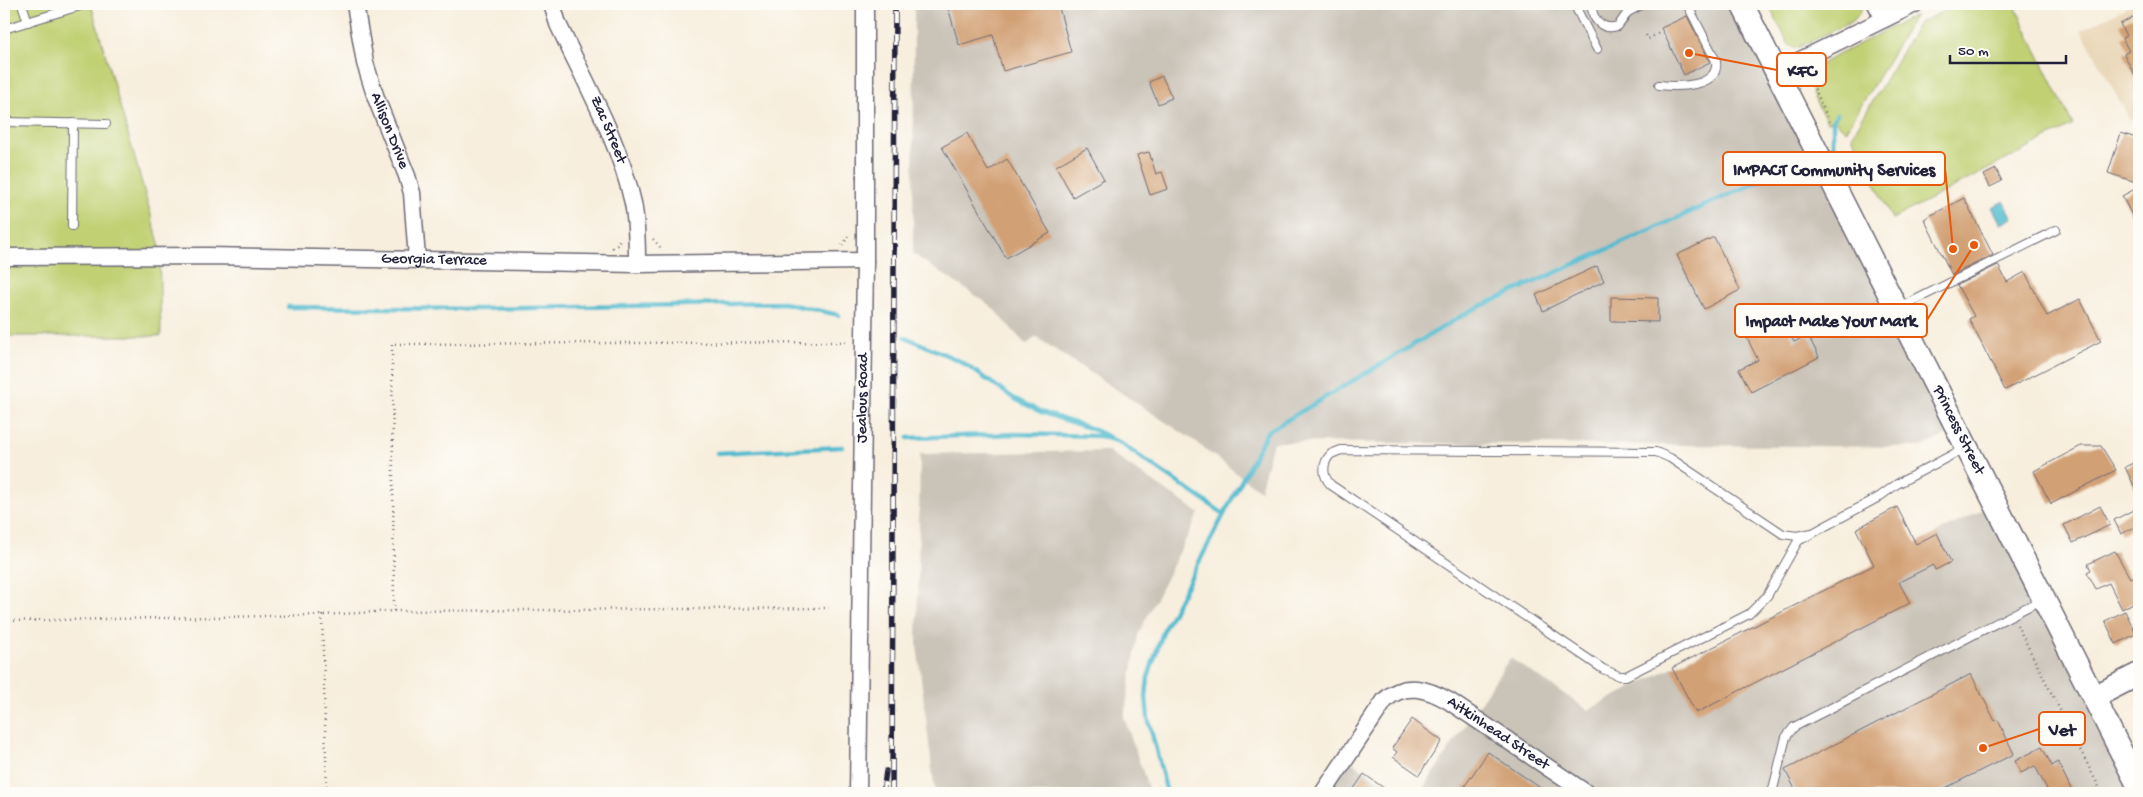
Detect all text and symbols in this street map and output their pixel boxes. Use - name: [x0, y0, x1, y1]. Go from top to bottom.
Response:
- scale bar: [1950, 32, 2067, 64]
- text: 50 m: [1958, 43, 1989, 61]
- callout: KFC: [1777, 53, 1826, 86]
- text: KFC: [1787, 62, 1819, 83]
- street label: Allison Drive: [366, 91, 413, 173]
- street label: Zac Street: [585, 93, 631, 167]
- callout: IMPACT Community Services: [1723, 152, 1945, 185]
- text: IMPACT Community Services: [1733, 161, 1936, 182]
- street label: Georgia Terrace: [381, 250, 488, 271]
- callout: Impact Make Your Mark: [1735, 304, 1927, 337]
- text: Impact Make Your Mark: [1745, 312, 1919, 333]
- street label: Jealous Road: [853, 351, 873, 443]
- street label: Princess Street: [1927, 382, 1989, 479]
- street label: Aitkinhead Street: [1443, 693, 1554, 776]
- callout: Vet: [2039, 712, 2085, 745]
- text: Vet: [2048, 721, 2077, 742]

